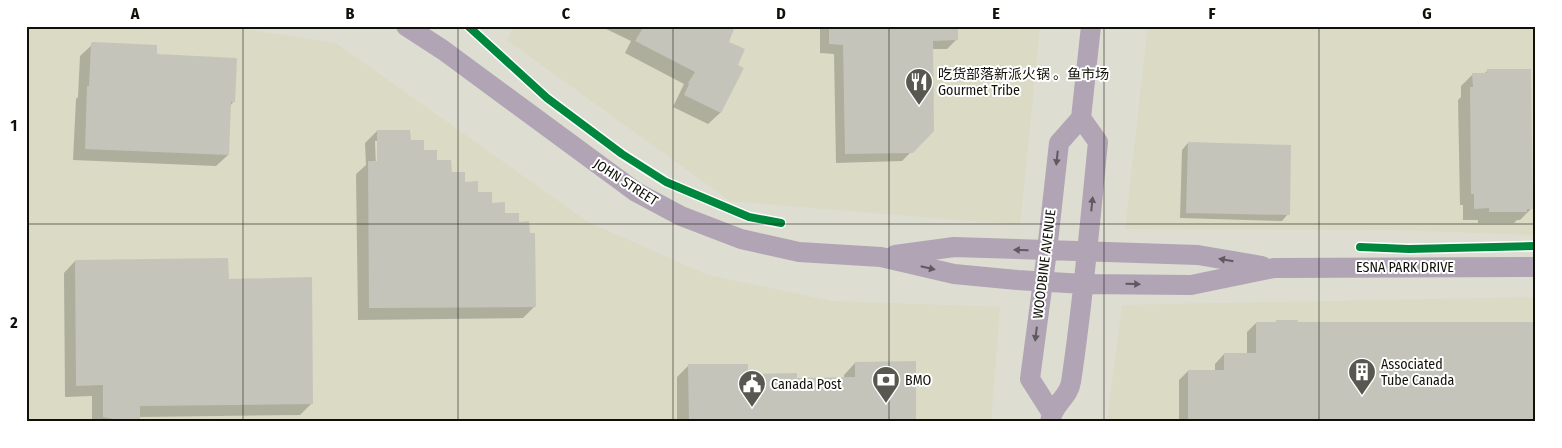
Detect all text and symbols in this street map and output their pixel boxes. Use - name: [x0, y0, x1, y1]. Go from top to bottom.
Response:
- text: A: [130, 4, 140, 23]
- text: B: [346, 4, 355, 23]
- text: C: [562, 4, 571, 23]
- text: D: [776, 4, 786, 23]
- text: E: [992, 4, 1000, 23]
- text: F: [1208, 4, 1216, 23]
- text: G: [1422, 4, 1432, 23]
- place label: 吃货部落新派火锅 。鱼市场 Gourmet Tribe: [938, 66, 1109, 99]
- restaurant icon: 吃货部落新派火锅 。鱼市场 Gourmet Tribe: [904, 67, 934, 106]
- text: 1: [11, 116, 17, 135]
- one-way arrow: [1053, 150, 1061, 166]
- street label: JOHN STREET: [590, 155, 662, 210]
- one-way arrow: [1088, 196, 1096, 212]
- street label: WOODBINE AVENUE: [1029, 208, 1060, 320]
- one-way arrow: [1012, 246, 1028, 254]
- one-way arrow: [1218, 255, 1234, 263]
- street label: ESNA PARK DRIVE: [1356, 259, 1454, 276]
- one-way arrow: [921, 264, 936, 272]
- one-way arrow: [1125, 280, 1141, 288]
- text: 2: [9, 313, 18, 332]
- one-way arrow: [1032, 326, 1040, 342]
- place label: Associated Tube Canada: [1381, 356, 1454, 389]
- building icon: Associated Tube Canada: [1347, 357, 1377, 396]
- bank icon: BMO: [871, 365, 901, 404]
- public building icon: Canada Post: [737, 369, 767, 408]
- place label: BMO: [905, 372, 931, 389]
- place label: Canada Post: [771, 376, 842, 393]

